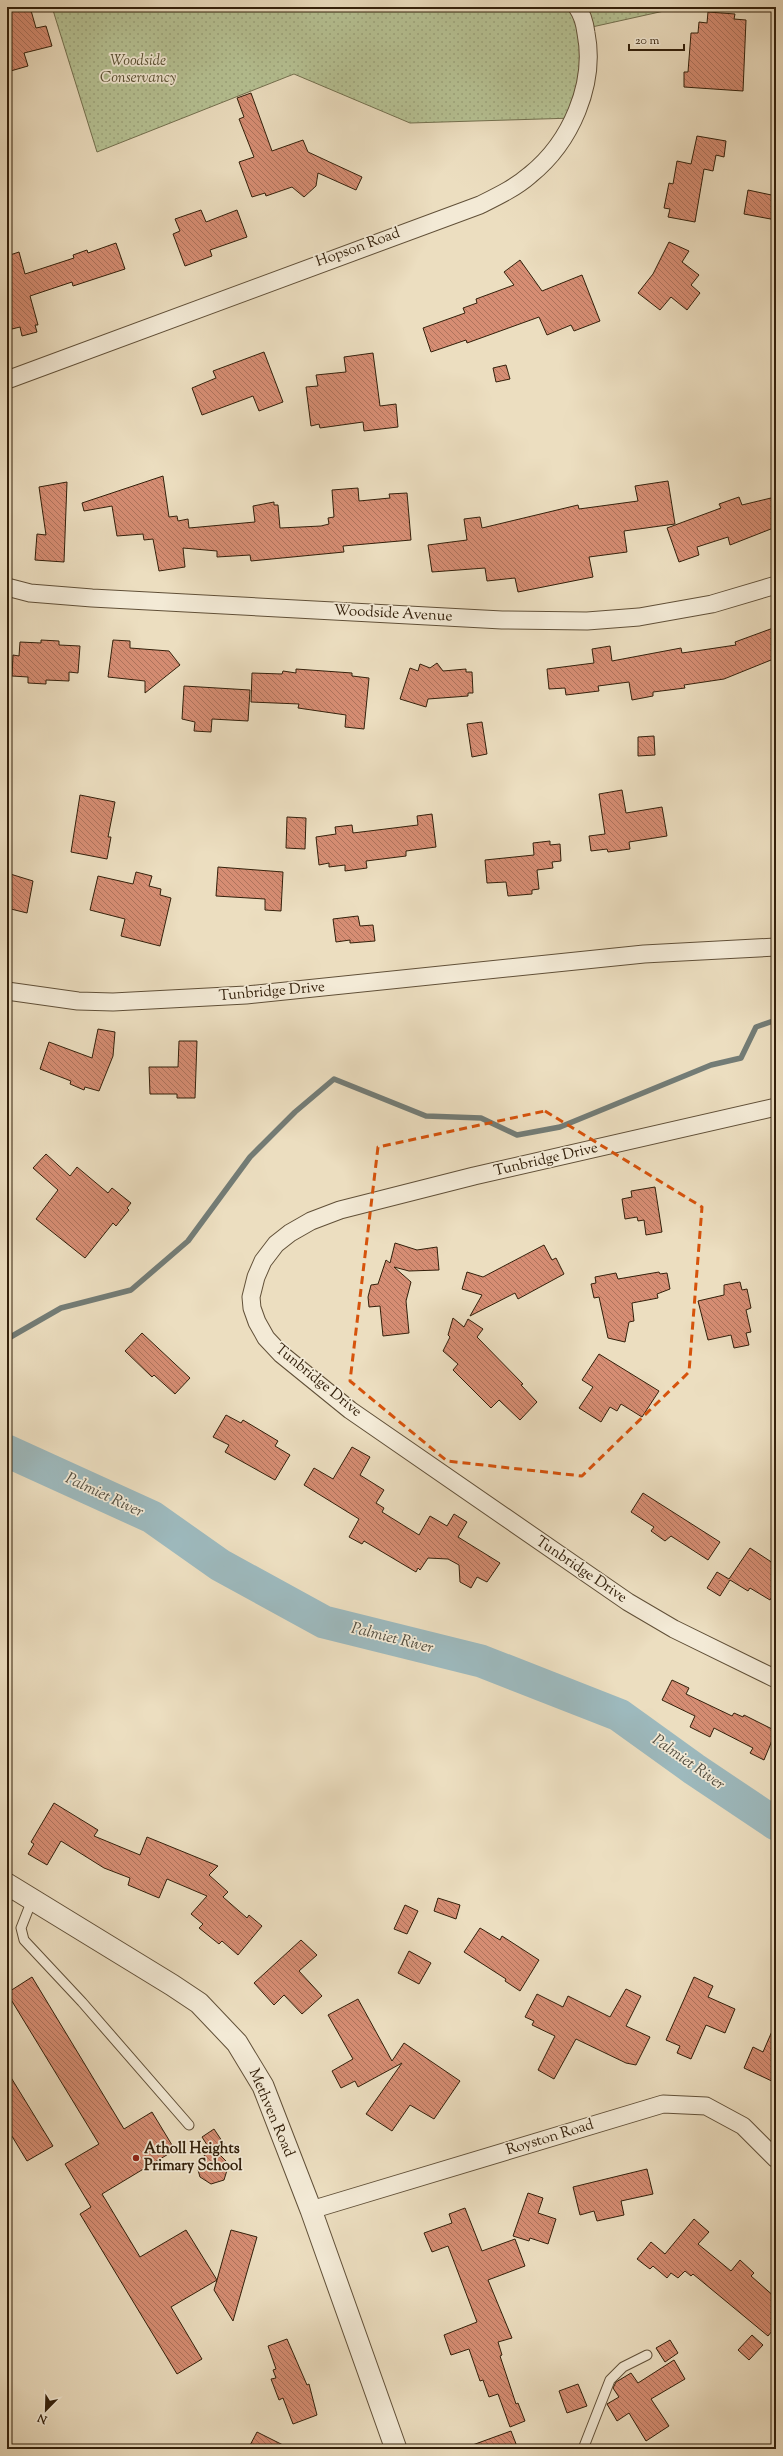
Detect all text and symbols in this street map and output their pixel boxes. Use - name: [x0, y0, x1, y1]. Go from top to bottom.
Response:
- scale bar: [629, 26, 684, 52]
- text: 20 m: [635, 32, 660, 50]
- park label: Woodside Conservancy: [100, 51, 176, 89]
- street label: Hopson Road: [313, 223, 403, 273]
- street label: Woodside Avenue: [333, 600, 453, 628]
- street label: Tunbridge Drive: [218, 977, 326, 1007]
- street label: Tunbridge Drive: [492, 1138, 600, 1182]
- street label: Tunbridge Drive: [270, 1339, 366, 1423]
- water label: Palmiet River: [61, 1468, 147, 1524]
- street label: Tunbridge Drive: [531, 1532, 631, 1608]
- water label: Palmiet River: [348, 1618, 436, 1660]
- water label: Palmiet River: [647, 1730, 729, 1797]
- street label: Methven Road: [243, 2065, 299, 2161]
- street label: Royston Road: [504, 2115, 597, 2161]
- place label: Atholl Heights Primary School: [144, 2139, 243, 2177]
- marker: Atholl Heights Primary School: [131, 2153, 141, 2163]
- north arrow: [26, 2390, 66, 2430]
- text: N: [35, 2409, 51, 2428]

